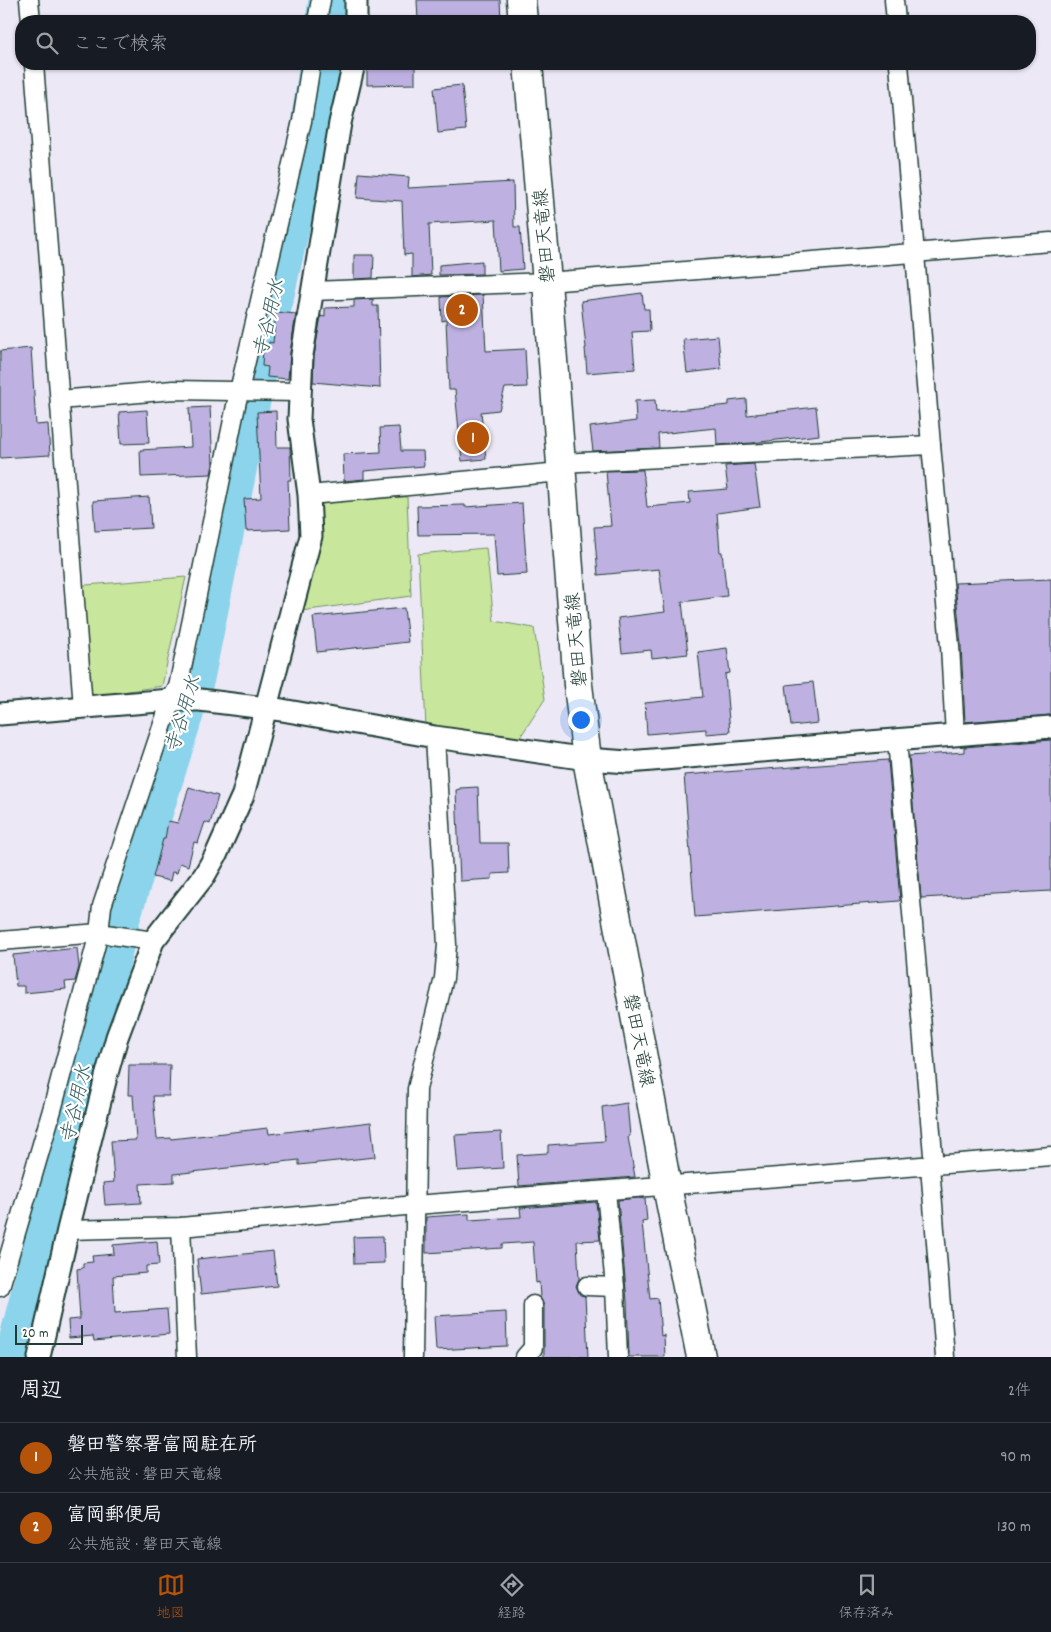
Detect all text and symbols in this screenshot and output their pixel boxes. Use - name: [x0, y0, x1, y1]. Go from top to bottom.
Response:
- search box: [15, 15, 1036, 70]
- icon: search: [33, 29, 61, 57]
- text: ここで検索: [73, 32, 168, 59]
- street label: 磐田天竜線: [529, 187, 564, 284]
- water label: 寺谷用水: [248, 277, 294, 361]
- pin: 2: [446, 291, 478, 329]
- pin: 1: [457, 419, 489, 457]
- street label: 磐田天竜線: [561, 591, 596, 688]
- water label: 寺谷用水: [160, 673, 210, 757]
- your location: [568, 707, 594, 733]
- street label: 磐田天竜線: [614, 991, 659, 1090]
- water label: 寺谷用水: [55, 1063, 101, 1147]
- scale bar: [15, 1322, 82, 1345]
- text: 20 m: [22, 1324, 49, 1344]
- text: 周辺: [20, 1377, 62, 1407]
- text: 2件: [1008, 1380, 1031, 1403]
- text: 磐田警察署富岡駐在所: [67, 1433, 257, 1460]
- text: 1: [34, 1446, 38, 1469]
- text: 90 m: [1000, 1446, 1031, 1469]
- text: 公共施設 · 磐田天竜線: [67, 1464, 222, 1487]
- text: 富岡郵便局: [67, 1503, 162, 1530]
- text: 2: [33, 1516, 40, 1539]
- text: 130 m: [997, 1516, 1031, 1539]
- text: 公共施設 · 磐田天竜線: [67, 1534, 222, 1557]
- tab: 地図: [157, 1571, 185, 1624]
- tab: 経路: [498, 1571, 526, 1624]
- tab: 保存済み: [839, 1571, 895, 1624]

